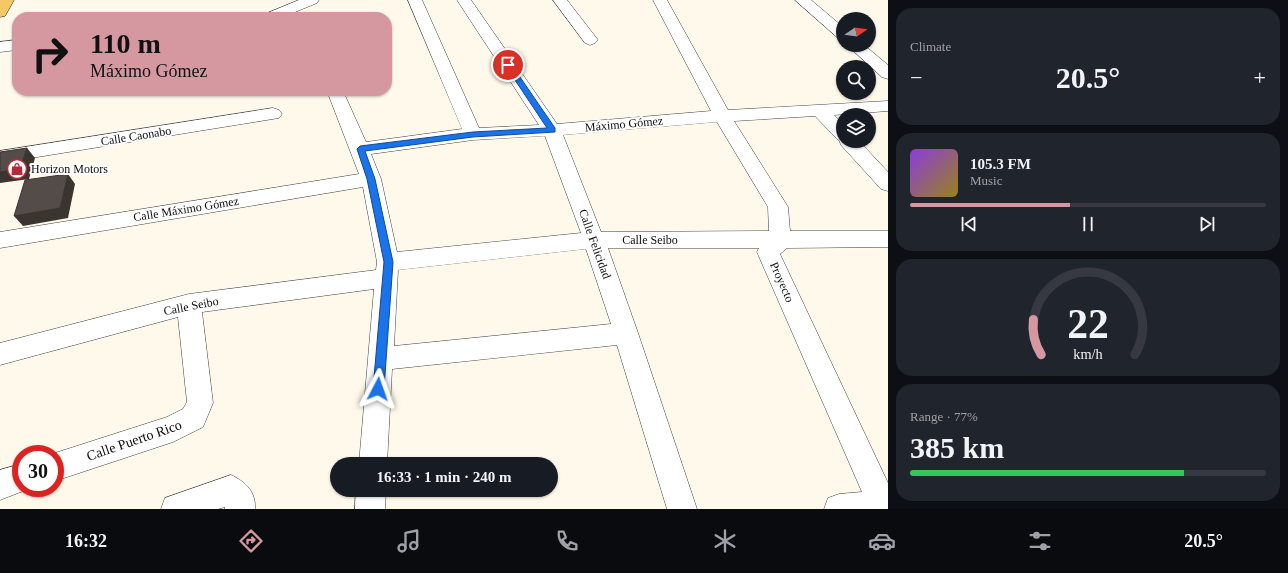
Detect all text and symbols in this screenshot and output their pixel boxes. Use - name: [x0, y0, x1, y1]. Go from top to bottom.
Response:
- north arrow: [836, 12, 876, 52]
- map controls: [836, 12, 876, 148]
- icon: right: [24, 28, 76, 80]
- text: 110 m: [90, 28, 161, 59]
- text: Climate: [910, 39, 951, 54]
- pin: [491, 48, 525, 82]
- icon: arrive: [497, 54, 519, 76]
- button: search: [836, 60, 876, 100]
- text: Máximo Gómez: [90, 61, 207, 81]
- text: 20.5°: [1056, 61, 1120, 94]
- text: −: [910, 65, 922, 90]
- text: +: [1254, 65, 1266, 90]
- button: layers: [836, 108, 876, 148]
- street label: Máximo Gómez: [584, 114, 664, 134]
- street label: Calle Caonabo: [100, 124, 172, 148]
- text: 105.3 FM: [970, 156, 1031, 172]
- shop icon: Horizon Motors: [6, 158, 28, 180]
- place label: Horizon Motors: [31, 162, 108, 176]
- text: Music: [970, 173, 1003, 188]
- street label: Calle Máximo Gómez: [132, 194, 240, 224]
- street label: Calle Felicidad: [576, 207, 614, 281]
- icon: previous: [958, 213, 980, 235]
- icon: pause: [1077, 213, 1099, 235]
- icon: next: [1196, 213, 1218, 235]
- street label: Calle Seibo: [622, 233, 678, 247]
- street label: Proyecto: [767, 260, 797, 304]
- street label: Calle Seibo: [162, 294, 220, 318]
- text: 22: [1067, 301, 1109, 347]
- text: km/h: [1073, 346, 1103, 362]
- position arrow: [357, 368, 399, 410]
- text: Range · 77%: [910, 409, 978, 424]
- street label: Calle Puerto Rico: [85, 417, 184, 464]
- text: 385 km: [910, 431, 1004, 464]
- speed limit sign: 30: [12, 445, 64, 497]
- text: 16:33 · 1 min · 240 m: [377, 469, 512, 485]
- icon: directions: [237, 527, 265, 555]
- icon: music: [395, 527, 423, 555]
- icon: phone: [553, 527, 581, 555]
- icon: climate: [711, 527, 739, 555]
- icon: car: [868, 527, 896, 555]
- icon: filters: [1026, 527, 1054, 555]
- text: 16:32: [65, 531, 107, 551]
- text: 20.5°: [1184, 531, 1223, 551]

